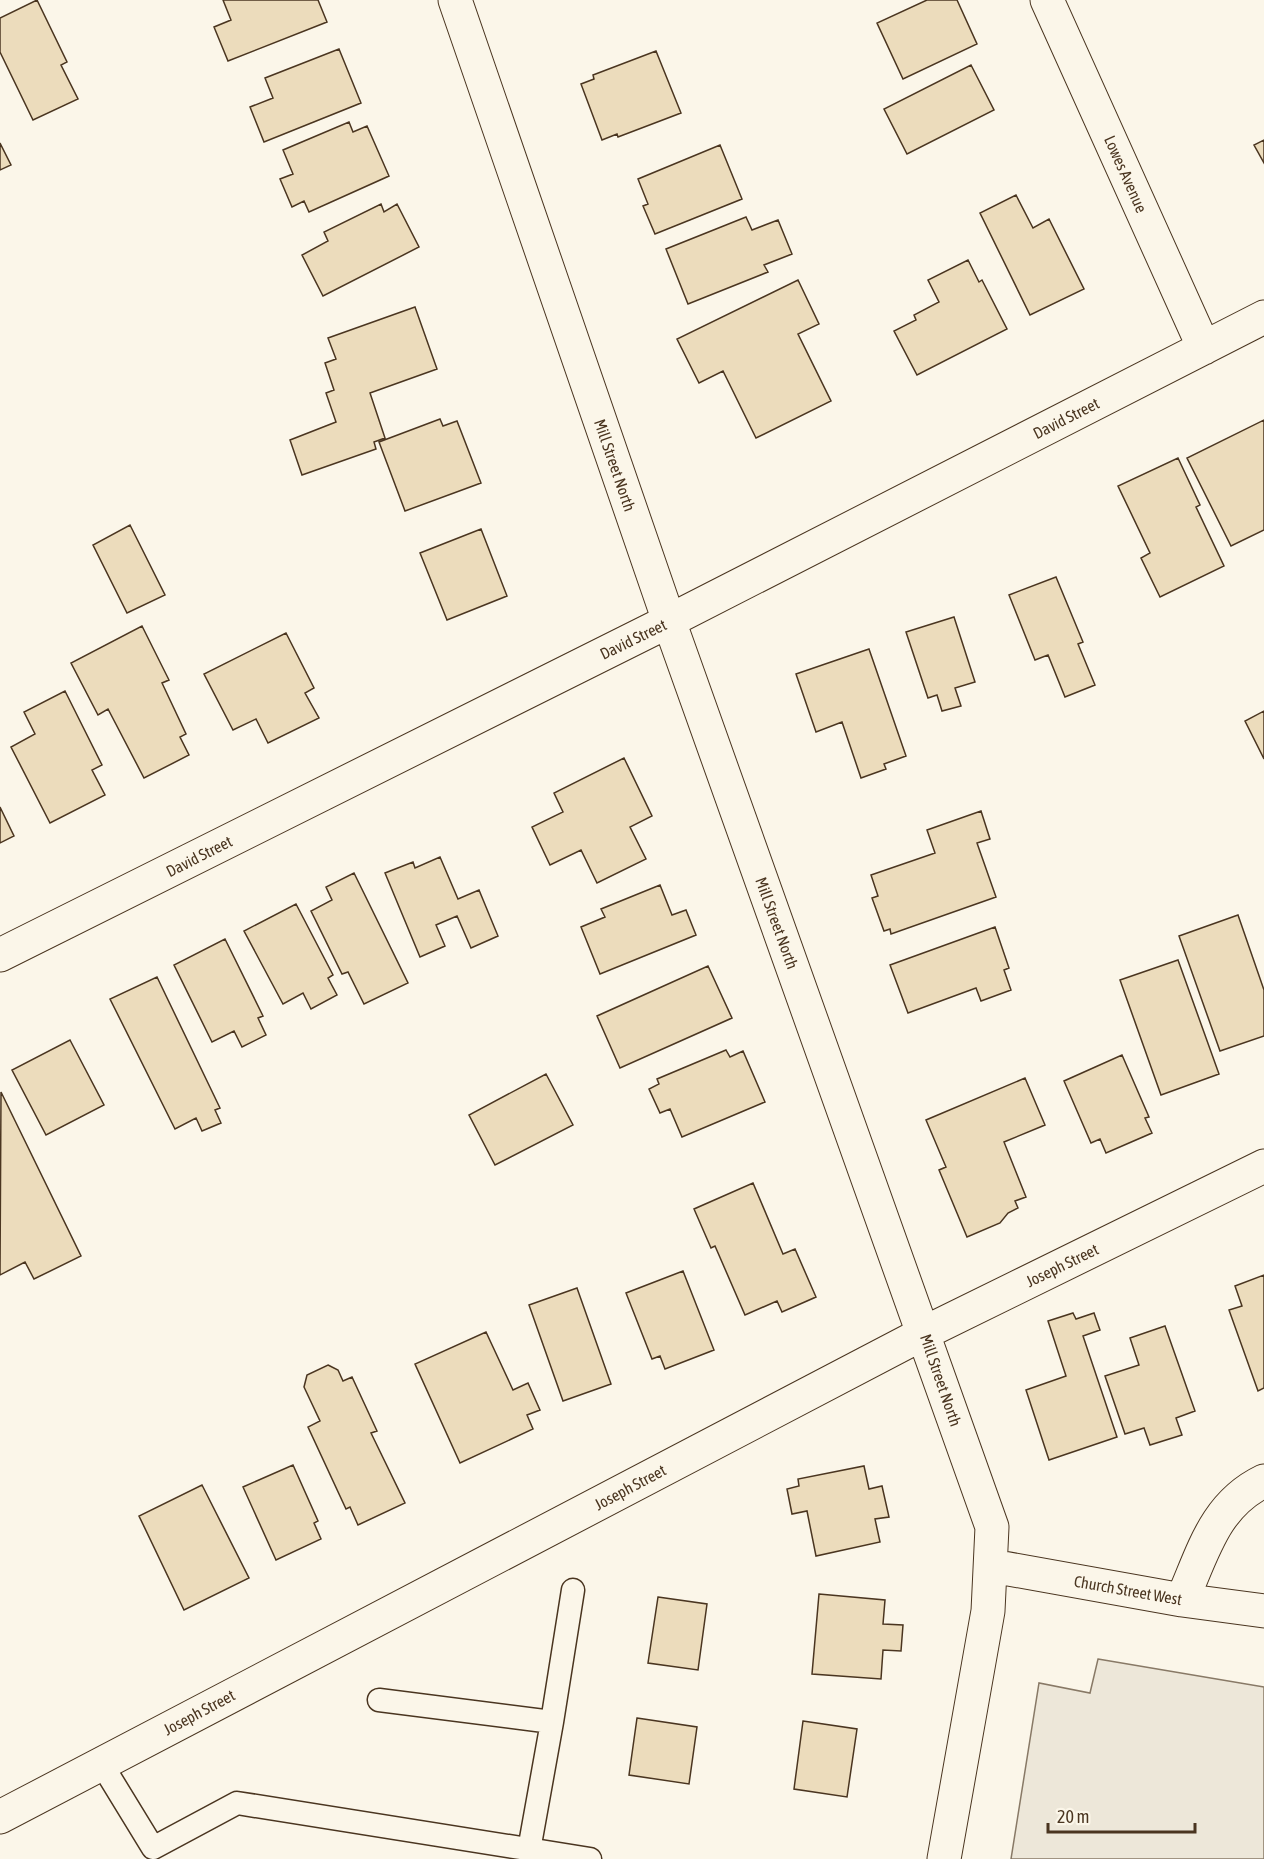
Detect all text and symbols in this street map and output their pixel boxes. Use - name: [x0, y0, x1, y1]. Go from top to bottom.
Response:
- street label: Lowes Avenue: [1101, 133, 1151, 215]
- street label: David Street: [1030, 394, 1102, 442]
- street label: Mill Street North: [591, 417, 639, 513]
- street label: David Street: [597, 615, 669, 663]
- street label: David Street: [163, 832, 235, 880]
- street label: Mill Street North: [752, 875, 802, 971]
- street label: Joseph Street: [1023, 1240, 1102, 1291]
- street label: Mill Street North: [917, 1332, 965, 1428]
- street label: Joseph Street: [591, 1461, 670, 1514]
- street label: Church Street West: [1073, 1572, 1184, 1608]
- street label: Joseph Street: [160, 1686, 239, 1739]
- scale bar: [1048, 1796, 1195, 1834]
- text: 20 m: [1057, 1806, 1089, 1827]

